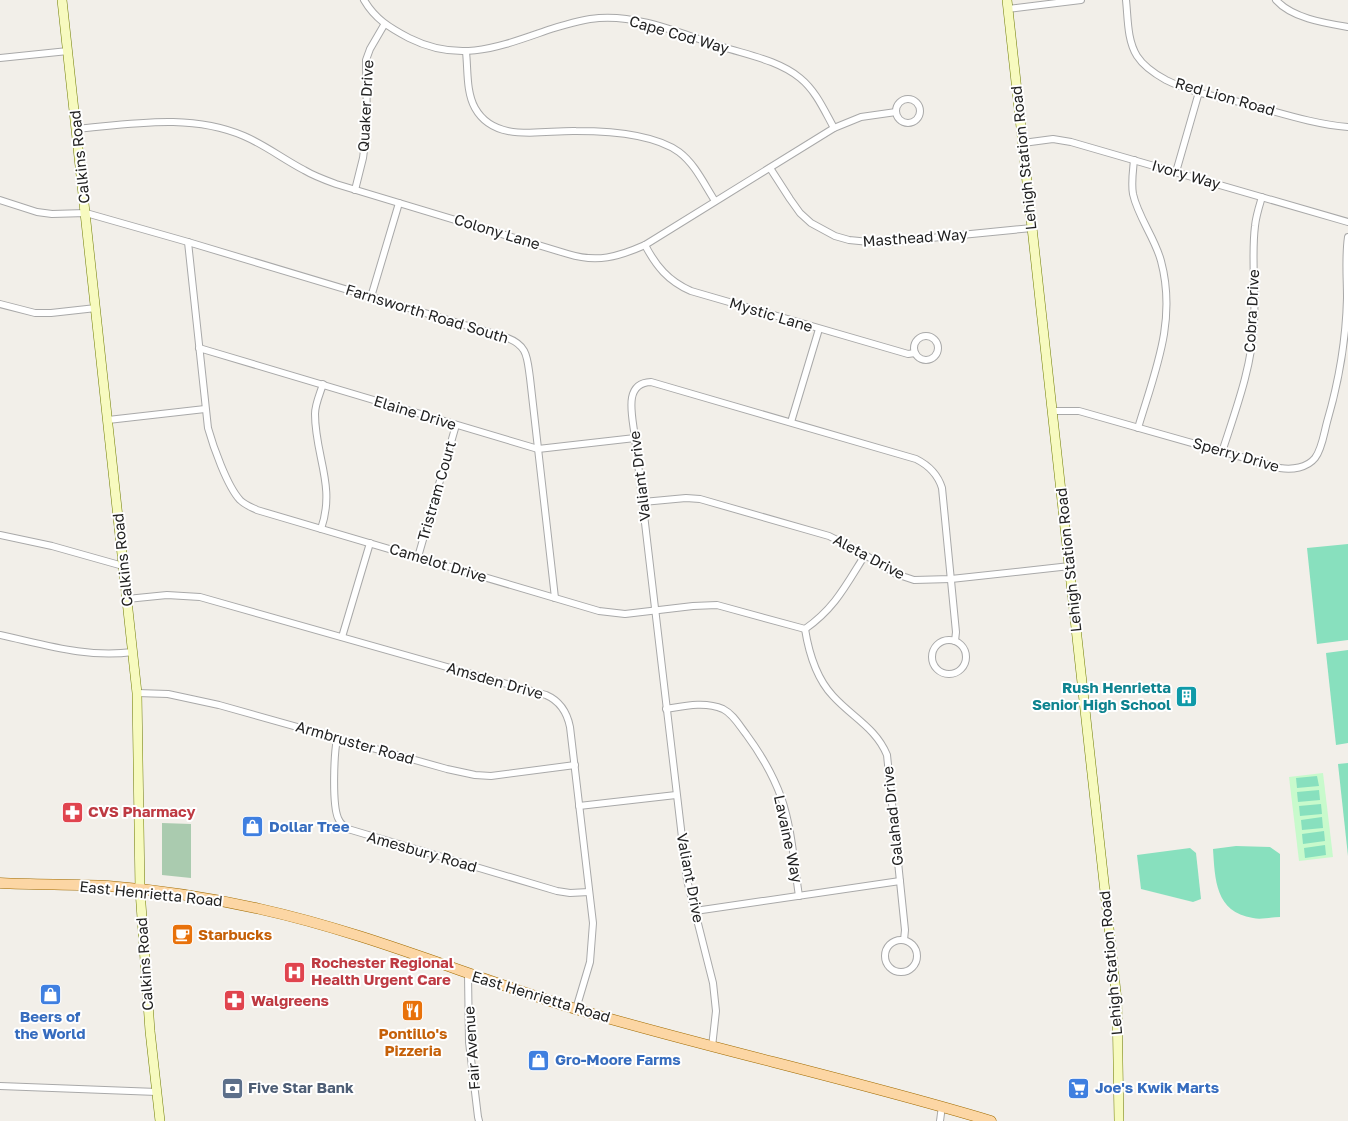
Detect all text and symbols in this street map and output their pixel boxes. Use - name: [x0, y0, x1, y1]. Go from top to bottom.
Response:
- street label: Cape Cod Way: [627, 11, 732, 57]
- street label: Quaker Drive: [354, 59, 376, 153]
- street label: Red Lion Road: [1173, 73, 1277, 119]
- street label: Lehigh Station Road: [1006, 85, 1040, 231]
- street label: Calkins Road: [65, 110, 93, 205]
- street label: Ivory Way: [1150, 156, 1223, 193]
- street label: Colony Lane: [452, 209, 543, 253]
- street label: Masthead Way: [862, 224, 969, 250]
- street label: Cobra Drive: [1240, 268, 1262, 353]
- street label: Farnsworth Road South: [344, 280, 511, 346]
- street label: Mystic Lane: [727, 293, 815, 335]
- street label: Elaine Drive: [372, 391, 459, 433]
- street label: Valiant Drive: [624, 430, 653, 522]
- street label: Sperry Drive: [1191, 433, 1282, 475]
- street label: Tristram Court: [413, 439, 459, 543]
- street label: Lehigh Station Road: [1051, 487, 1085, 633]
- street label: Calkins Road: [108, 513, 136, 608]
- street label: Aleta Drive: [831, 530, 909, 583]
- street label: Camelot Drive: [387, 539, 490, 586]
- street label: Amsden Drive: [445, 658, 546, 702]
- place label: Rush Henrietta Senior High School: [1032, 678, 1171, 713]
- building icon: Rush Henrietta Senior High School: [1175, 685, 1199, 709]
- street label: Armbruster Road: [294, 717, 417, 768]
- street label: Galahad Drive: [878, 765, 906, 867]
- street label: Lavaine Way: [771, 793, 807, 885]
- pharmacy icon: CVS Pharmacy: [60, 800, 84, 824]
- place label: CVS Pharmacy: [88, 802, 195, 820]
- shop icon: Dollar Tree: [241, 815, 265, 839]
- place label: Dollar Tree: [269, 817, 350, 835]
- street label: Amesbury Road: [365, 827, 479, 875]
- street label: Valiant Drive: [673, 831, 709, 924]
- street label: East Henrietta Road: [79, 877, 224, 909]
- street label: Lehigh Station Road: [1095, 890, 1125, 1036]
- street label: Calkins Road: [132, 917, 156, 1011]
- cafe icon: Starbucks: [170, 923, 194, 947]
- place label: Starbucks: [198, 925, 272, 943]
- place label: Rochester Regional Health Urgent Care: [311, 953, 454, 988]
- hospital icon: Rochester Regional Health Urgent Care: [283, 960, 307, 984]
- street label: East Henrietta Road: [470, 966, 613, 1026]
- shop icon: Beers of the World: [38, 982, 62, 1006]
- pharmacy icon: Walgreens: [223, 989, 247, 1013]
- place label: Walgreens: [251, 991, 329, 1009]
- restaurant icon: Pontillo's Pizzeria: [401, 999, 425, 1023]
- street label: Fair Avenue: [459, 1005, 483, 1090]
- place label: Beers of the World: [15, 1007, 85, 1042]
- place label: Pontillo's Pizzeria: [379, 1024, 447, 1059]
- shop icon: Gro-Moore Farms: [527, 1048, 551, 1072]
- place label: Gro-Moore Farms: [555, 1050, 681, 1068]
- bank icon: Five Star Bank: [220, 1076, 244, 1100]
- supermarket icon: Joe's Kwik Marts: [1067, 1076, 1091, 1100]
- place label: Five Star Bank: [248, 1078, 354, 1096]
- place label: Joe's Kwik Marts: [1095, 1078, 1219, 1096]

